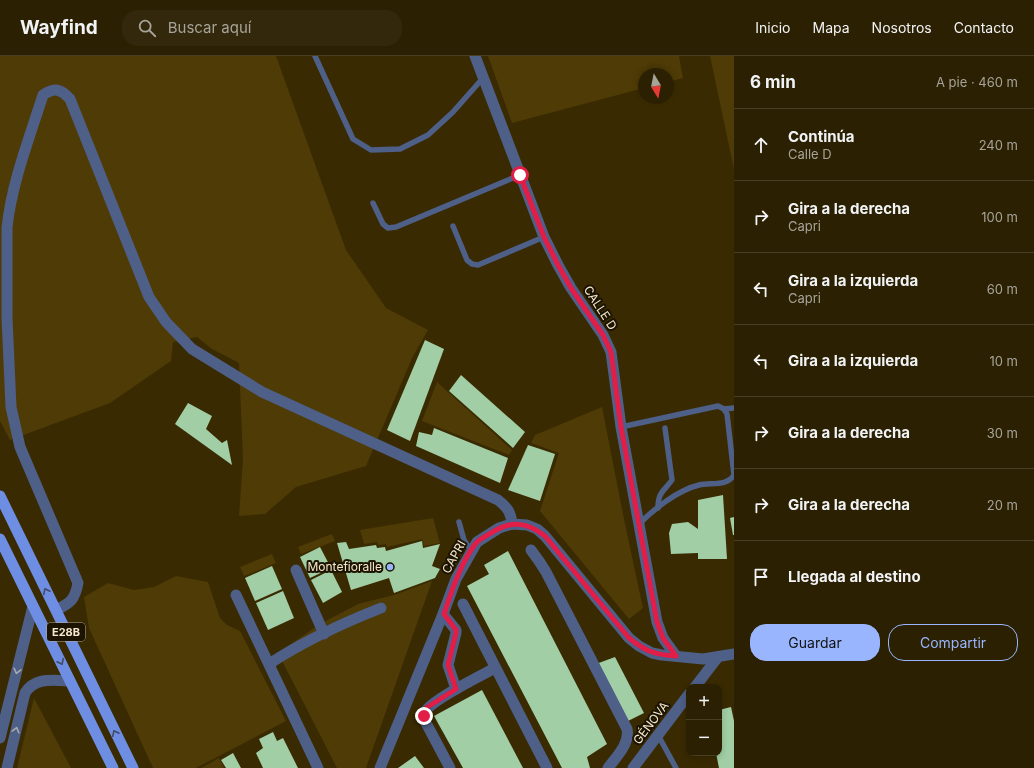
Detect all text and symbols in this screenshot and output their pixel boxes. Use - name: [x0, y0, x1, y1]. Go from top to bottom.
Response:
- search box: [122, 10, 402, 46]
- text: Wayfind: [20, 16, 98, 39]
- icon: search: [136, 17, 158, 39]
- text: Buscar aquí: [168, 18, 251, 37]
- text: Inicio: [755, 19, 791, 36]
- text: Mapa: [813, 19, 850, 36]
- text: Nosotros: [872, 19, 932, 36]
- text: Contacto: [954, 19, 1014, 36]
- north arrow: [638, 68, 674, 104]
- text: 6 min: [750, 72, 796, 92]
- text: A pie · 460 m: [936, 74, 1018, 90]
- text: Continúa: [788, 127, 855, 146]
- icon: ahead: [750, 134, 772, 156]
- text: 240 m: [979, 137, 1018, 153]
- text: Calle D: [788, 146, 832, 162]
- route start: [511, 166, 529, 184]
- text: Gira a la derecha: [788, 199, 910, 218]
- icon: right: [750, 206, 772, 228]
- text: 100 m: [981, 209, 1018, 225]
- text: Capri: [788, 218, 821, 234]
- text: Gira a la izquierda: [788, 271, 918, 290]
- icon: left: [750, 278, 772, 300]
- text: 60 m: [987, 281, 1018, 297]
- street label: CALLE D: [581, 283, 620, 333]
- text: Capri: [788, 290, 821, 306]
- icon: left: [750, 350, 772, 372]
- text: Gira a la izquierda: [788, 351, 918, 370]
- text: 10 m: [989, 353, 1018, 369]
- icon: right: [750, 422, 772, 444]
- text: Gira a la derecha: [788, 423, 910, 442]
- text: 30 m: [987, 425, 1018, 441]
- icon: right: [750, 494, 772, 516]
- text: Gira a la derecha: [788, 495, 910, 514]
- text: 20 m: [987, 497, 1018, 513]
- street label: CAPRI: [438, 538, 469, 576]
- place label: Montefioralle: [307, 559, 382, 574]
- marker: Montefioralle: [385, 562, 395, 572]
- icon: arrive: [750, 566, 772, 588]
- text: Llegada al destino: [788, 567, 921, 586]
- one-way arrow: [43, 588, 51, 595]
- road number: E28B: [47, 623, 85, 641]
- button: Guardar: [750, 624, 880, 661]
- button: Compartir: [888, 624, 1018, 661]
- one-way arrow: [56, 658, 64, 666]
- one-way arrow: [13, 667, 21, 674]
- map controls: [686, 684, 722, 756]
- button: +: [686, 684, 722, 720]
- street label: GÉNOVA: [630, 698, 672, 747]
- route end: [415, 707, 433, 725]
- button: −: [686, 720, 722, 756]
- one-way arrow: [11, 727, 19, 733]
- one-way arrow: [113, 730, 120, 737]

